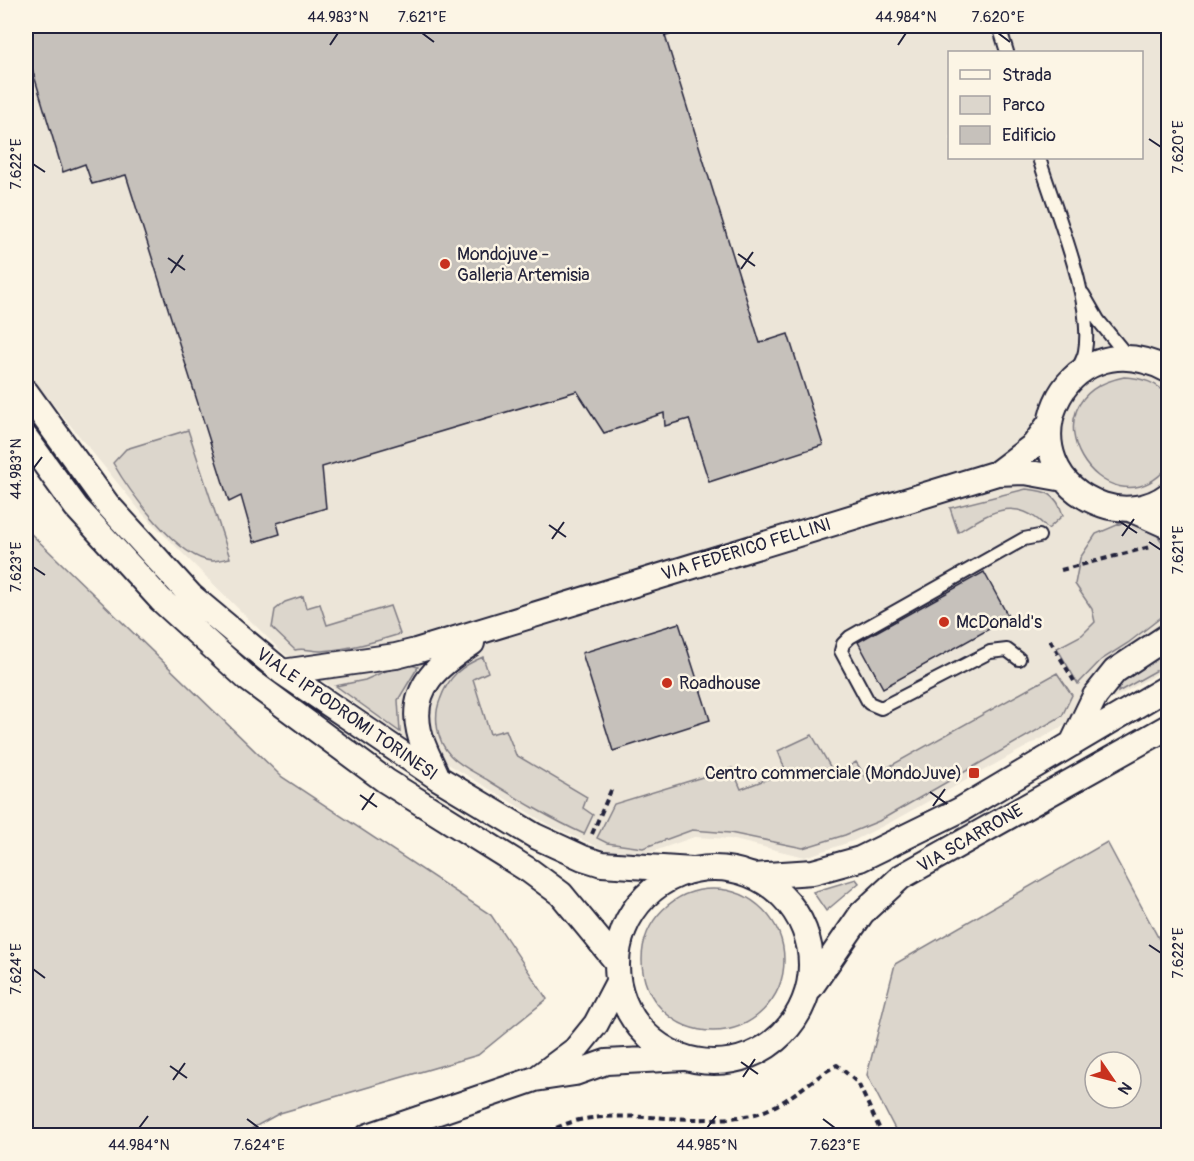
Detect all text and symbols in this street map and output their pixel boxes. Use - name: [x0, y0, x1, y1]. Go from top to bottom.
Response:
- text: 44.983°N: [307, 8, 369, 27]
- text: 7.621°E: [398, 8, 446, 27]
- text: 44.984°N: [875, 8, 937, 27]
- text: 7.620°E: [972, 8, 1025, 27]
- legend: [948, 51, 1143, 159]
- text: Strada: [1002, 64, 1052, 87]
- text: Parco: [1002, 94, 1045, 117]
- text: 7.620°E: [1169, 120, 1188, 173]
- text: Edificio: [1002, 124, 1056, 147]
- text: 7.622°E: [7, 138, 26, 190]
- place label: Mondojuve - Galleria Artemisia: [457, 243, 590, 287]
- marker: Mondojuve - Galleria Artemisia: [438, 257, 452, 271]
- text: 44.983°N: [7, 438, 26, 500]
- street label: VIA FEDERICO FELLINI: [658, 513, 834, 586]
- text: 7.621°E: [1169, 526, 1188, 574]
- text: 7.623°E: [7, 541, 26, 592]
- place label: McDonald's: [956, 611, 1042, 634]
- marker: McDonald's: [937, 615, 951, 629]
- street label: VIALE IPPODROMI TORINESI: [251, 643, 442, 786]
- place label: Roadhouse: [679, 672, 760, 695]
- marker: Roadhouse: [660, 676, 674, 690]
- place label: Centro commerciale (MondoJuve): [705, 762, 962, 785]
- marker: Centro commerciale (MondoJuve): [967, 766, 981, 780]
- street label: VIA SCARRONE: [913, 799, 1027, 878]
- text: 7.622°E: [1169, 927, 1188, 979]
- text: 7.624°E: [7, 943, 26, 995]
- north arrow: [1083, 1050, 1143, 1110]
- text: N: [1113, 1078, 1136, 1098]
- text: 44.984°N: [108, 1136, 170, 1155]
- text: 7.624°E: [233, 1136, 285, 1155]
- text: 44.985°N: [677, 1136, 737, 1155]
- text: 7.623°E: [810, 1136, 861, 1155]

